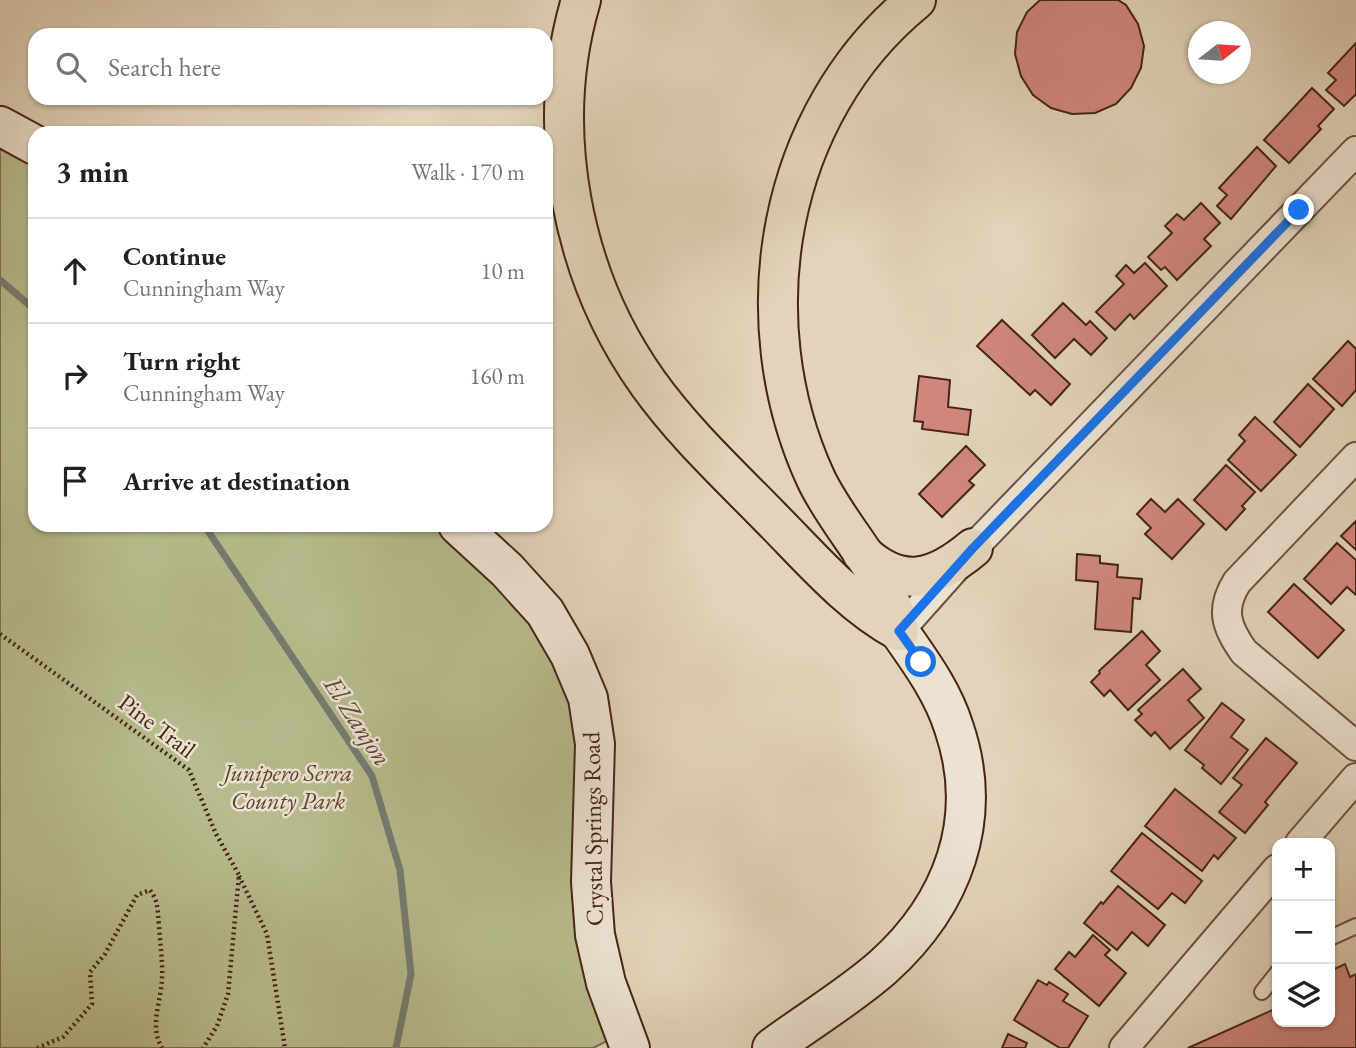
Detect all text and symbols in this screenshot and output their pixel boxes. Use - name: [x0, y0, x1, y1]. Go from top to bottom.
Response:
- north arrow: [1188, 21, 1251, 84]
- search box: [28, 28, 553, 105]
- icon: search: [52, 48, 90, 86]
- text: Search here: [108, 50, 221, 84]
- text: 3 min: [56, 152, 129, 191]
- text: Walk · 170 m: [411, 157, 525, 187]
- route end: [1283, 194, 1314, 225]
- text: Continue: [123, 239, 226, 273]
- icon: ahead: [56, 252, 94, 290]
- text: 10 m: [480, 256, 525, 286]
- text: Cunningham Way: [123, 273, 285, 303]
- text: Turn right: [123, 344, 241, 378]
- icon: right: [56, 357, 94, 395]
- text: 160 m: [469, 361, 525, 391]
- text: Cunningham Way: [123, 378, 285, 408]
- icon: arrive: [56, 462, 94, 500]
- text: Arrive at destination: [123, 464, 350, 498]
- route start: [905, 646, 936, 677]
- water label: El Zanjon: [316, 669, 399, 772]
- street label: Pine Trail: [112, 686, 202, 765]
- street label: Crystal Springs Road: [575, 731, 610, 926]
- park label: Junipero Serra County Park: [219, 757, 352, 816]
- map controls: [1272, 838, 1335, 1027]
- button: +: [1272, 838, 1335, 901]
- button: −: [1272, 901, 1335, 964]
- button: layers: [1272, 964, 1335, 1027]

